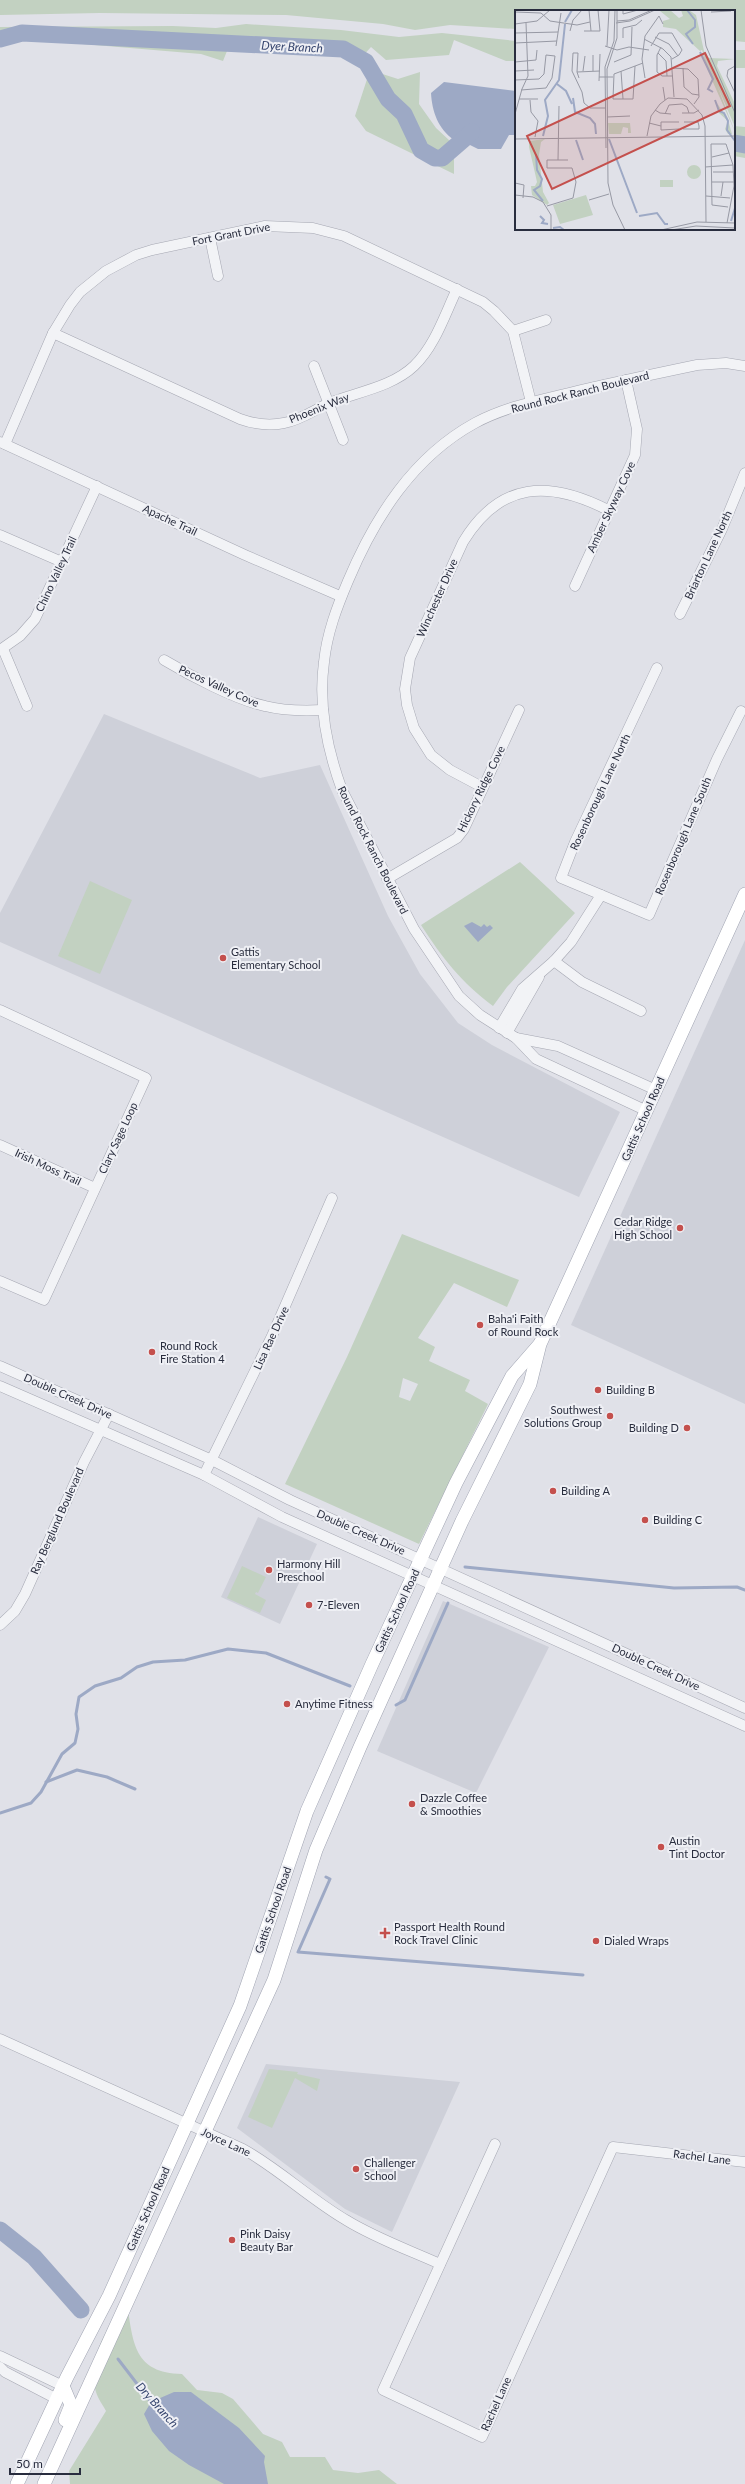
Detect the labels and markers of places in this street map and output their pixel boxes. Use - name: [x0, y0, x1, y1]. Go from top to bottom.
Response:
- place label: Gattis Elementary School: [231, 945, 321, 971]
- marker: Gattis Elementary School: [218, 953, 228, 963]
- place label: Cedar Ridge High School: [614, 1215, 672, 1241]
- marker: Cedar Ridge High School: [675, 1223, 685, 1233]
- place label: Baha'i Faith of Round Rock: [488, 1312, 559, 1338]
- marker: Baha'i Faith of Round Rock: [475, 1320, 485, 1330]
- place label: Round Rock Fire Station 4: [160, 1339, 225, 1365]
- marker: Round Rock Fire Station 4: [147, 1347, 157, 1357]
- place label: Building B: [606, 1383, 655, 1396]
- marker: Building B: [593, 1385, 603, 1395]
- place label: Southwest Solutions Group: [524, 1403, 602, 1429]
- marker: Southwest Solutions Group: [605, 1411, 615, 1421]
- place label: Building D: [629, 1421, 679, 1434]
- marker: Building D: [682, 1423, 692, 1433]
- place label: Building A: [561, 1484, 610, 1497]
- marker: Building A: [548, 1486, 558, 1496]
- place label: Building C: [653, 1513, 703, 1526]
- marker: Building C: [640, 1515, 650, 1525]
- place label: Harmony Hill Preschool: [277, 1557, 340, 1583]
- marker: Harmony Hill Preschool: [264, 1565, 274, 1575]
- place label: 7-Eleven: [317, 1598, 360, 1611]
- marker: 7-Eleven: [304, 1600, 314, 1610]
- place label: Anytime Fitness: [295, 1697, 373, 1710]
- marker: Anytime Fitness: [282, 1699, 292, 1709]
- place label: Dazzle Coffee & Smoothies: [420, 1791, 487, 1817]
- marker: Dazzle Coffee & Smoothies: [407, 1799, 417, 1809]
- place label: Austin Tint Doctor: [669, 1834, 725, 1860]
- marker: Austin Tint Doctor: [656, 1842, 666, 1852]
- place label: Passport Health Round Rock Travel Clinic: [394, 1920, 505, 1946]
- marker: Passport Health Round Rock Travel Clinic: [379, 1927, 391, 1939]
- place label: Dialed Wraps: [604, 1934, 669, 1947]
- marker: Dialed Wraps: [591, 1936, 601, 1946]
- place label: Challenger School: [364, 2156, 416, 2182]
- marker: Challenger School: [351, 2164, 361, 2174]
- place label: Pink Daisy Beauty Bar: [240, 2227, 293, 2253]
- marker: Pink Daisy Beauty Bar: [227, 2235, 237, 2245]

